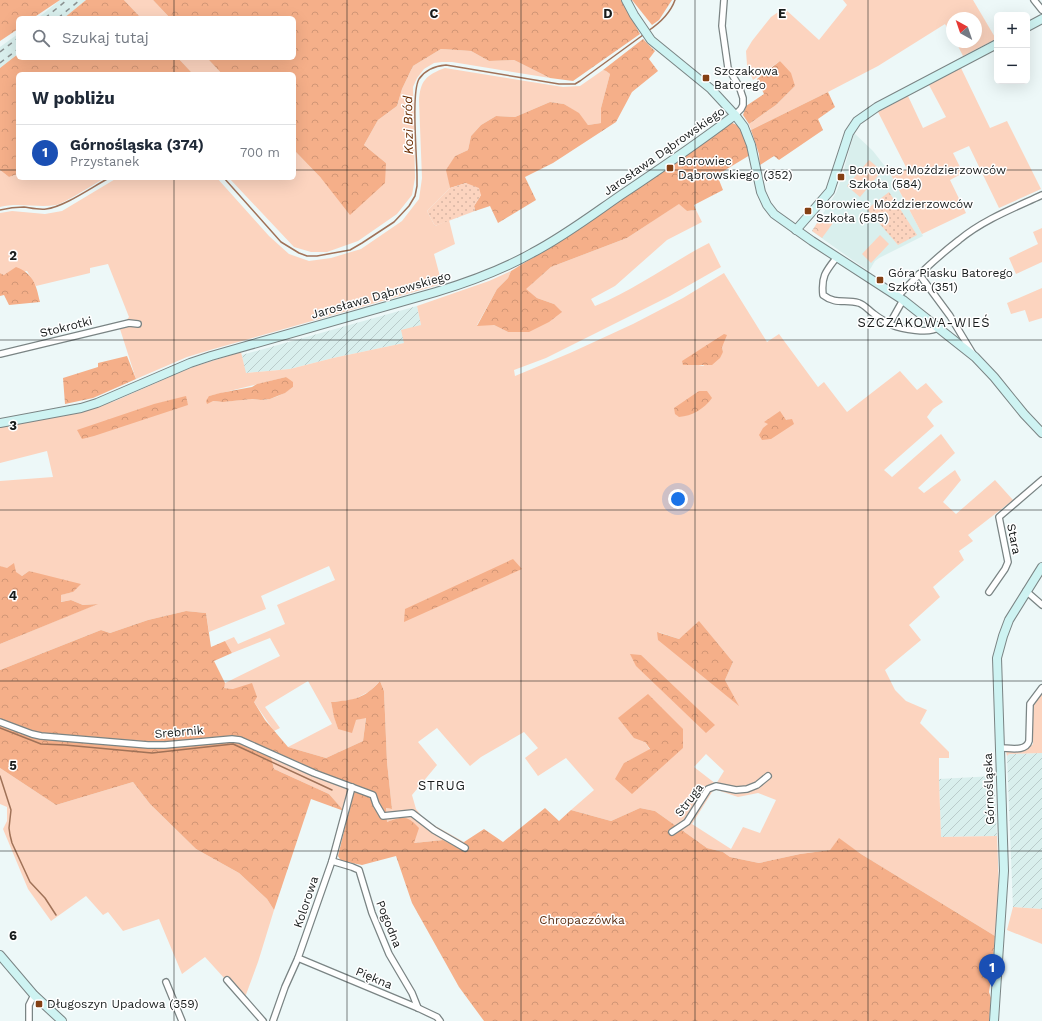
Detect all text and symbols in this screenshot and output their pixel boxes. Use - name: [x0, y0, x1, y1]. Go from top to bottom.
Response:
- text: C: [430, 6, 439, 21]
- text: D: [603, 6, 613, 21]
- text: E: [778, 6, 786, 21]
- north arrow: [946, 12, 982, 48]
- map controls: [994, 12, 1030, 84]
- button: +: [994, 12, 1030, 48]
- search box: [16, 16, 296, 60]
- icon: search: [30, 27, 52, 49]
- text: Szukaj tutaj: [62, 29, 149, 47]
- button: −: [994, 48, 1030, 84]
- place label: Szczakowa Batorego: [714, 64, 778, 92]
- marker: Szczakowa Batorego: [701, 73, 711, 83]
- text: W pobliżu: [32, 88, 115, 108]
- water label: Kozi Bród: [400, 95, 416, 154]
- street label: Jarosława Dąbrowskiego: [601, 104, 727, 198]
- text: Górnośląska (374): [70, 136, 204, 154]
- text: 1: [42, 145, 48, 160]
- text: 700 m: [240, 145, 280, 160]
- text: Przystanek: [70, 154, 139, 169]
- place label: Borowiec Dąbrowskiego (352): [678, 154, 792, 182]
- marker: Borowiec Dąbrowskiego (352): [665, 163, 675, 173]
- place label: Borowiec Moździerzowców Szkoła (584): [849, 163, 1006, 191]
- marker: Borowiec Moździerzowców Szkoła (584): [836, 172, 846, 182]
- place label: Borowiec Moździerzowców Szkoła (585): [816, 197, 973, 225]
- marker: Borowiec Moździerzowców Szkoła (585): [803, 206, 813, 216]
- text: 2: [9, 248, 17, 263]
- place label: Góra Piasku Batorego Szkoła (351): [888, 266, 1013, 294]
- street label: Jarosława Dąbrowskiego: [310, 268, 452, 322]
- marker: Góra Piasku Batorego Szkoła (351): [875, 275, 885, 285]
- street label: Stokrotki: [38, 314, 94, 340]
- district label: SZCZAKOWA-WIEŚ: [857, 314, 991, 330]
- text: 3: [9, 418, 17, 433]
- your location: [668, 489, 688, 509]
- street label: Stara: [1004, 522, 1024, 556]
- text: 4: [9, 588, 18, 603]
- street label: Srebrnik: [154, 723, 204, 741]
- street label: Górnośląska: [981, 753, 997, 825]
- text: 5: [9, 758, 17, 773]
- district label: STRUG: [418, 778, 466, 793]
- street label: Struga: [672, 780, 706, 819]
- street label: Kolorowa: [291, 874, 321, 930]
- street label: Pogodna: [373, 898, 405, 950]
- park label: Chropaczówka: [539, 913, 625, 927]
- text: 6: [9, 928, 17, 943]
- pin: 1: [979, 954, 1005, 987]
- street label: Piękna: [354, 964, 395, 992]
- place label: Długoszyn Upadowa (359): [47, 997, 198, 1011]
- marker: Długoszyn Upadowa (359): [34, 999, 44, 1009]

